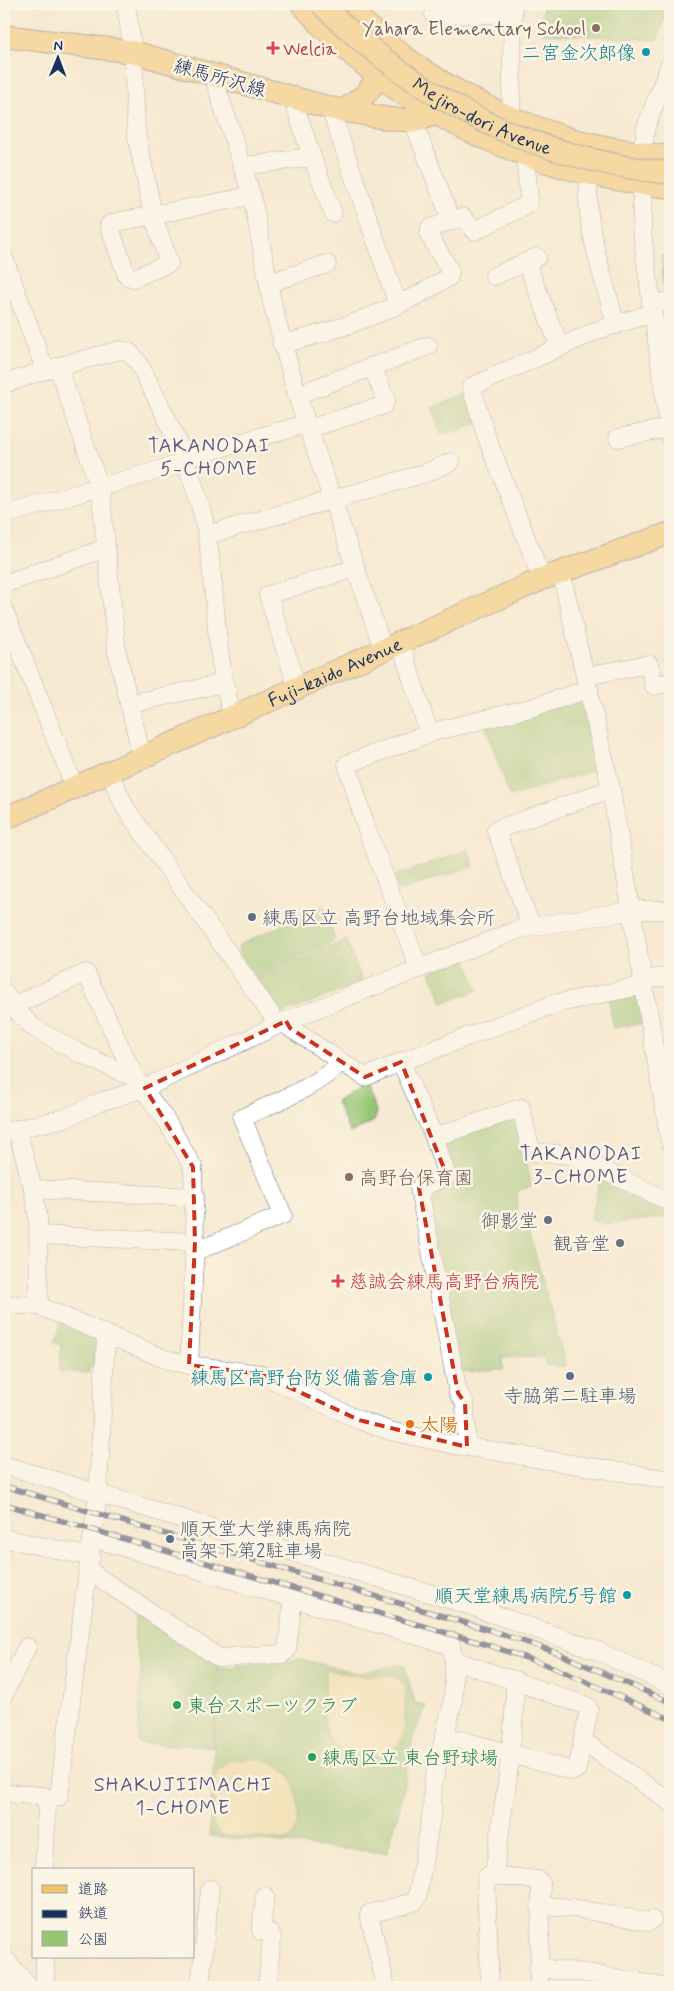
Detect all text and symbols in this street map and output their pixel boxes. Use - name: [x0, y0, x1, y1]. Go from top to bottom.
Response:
- place label: Yahara Elementary School: [362, 17, 586, 42]
- marker: Yahara Elementary School: [590, 22, 602, 34]
- north arrow: [32, 32, 82, 82]
- text: N: [53, 37, 63, 55]
- place label: Welcia: [283, 37, 337, 62]
- place label: 二宮金次郎像: [522, 41, 636, 66]
- marker: Welcia: [267, 42, 279, 54]
- marker: 二宮金次郎像: [640, 46, 652, 58]
- street label: 練馬所沢線: [170, 53, 269, 104]
- street label: Mejiro-dori Avenue: [407, 72, 555, 162]
- district label: TAKANODAI 5-CHOME: [148, 433, 270, 483]
- street label: Fuji-kaido Avenue: [264, 632, 406, 714]
- place label: 練馬区立 高野台地域集会所: [262, 906, 495, 931]
- marker: 練馬区立 高野台地域集会所: [246, 911, 258, 923]
- district label: TAKANODAI 3-CHOME: [520, 1141, 642, 1191]
- place label: 高野台保育園: [359, 1166, 473, 1191]
- marker: 高野台保育園: [343, 1171, 355, 1183]
- place label: 御影堂: [481, 1209, 538, 1234]
- marker: 御影堂: [542, 1214, 554, 1226]
- place label: 観音堂: [553, 1232, 610, 1257]
- marker: 観音堂: [614, 1237, 626, 1249]
- place label: 慈誠会練馬高野台病院: [349, 1270, 539, 1295]
- marker: 慈誠会練馬高野台病院: [331, 1274, 345, 1288]
- place label: 練馬区高野台防災備蓄倉庫: [190, 1366, 418, 1391]
- marker: 寺脇第二駐車場: [564, 1370, 576, 1382]
- marker: 練馬区高野台防災備蓄倉庫: [422, 1371, 434, 1383]
- place label: 寺脇第二駐車場: [503, 1384, 637, 1409]
- place label: 太陽: [420, 1413, 458, 1438]
- marker: 太陽: [404, 1418, 416, 1430]
- place label: 順天堂大学練馬病院 高架下第2駐車場: [180, 1517, 351, 1564]
- marker: 順天堂大学練馬病院 高架下第2駐車場: [164, 1533, 176, 1545]
- place label: 順天堂練馬病院5号館: [435, 1584, 617, 1609]
- marker: 順天堂練馬病院5号館: [621, 1589, 633, 1601]
- place label: 東台スポーツクラブ: [187, 1694, 358, 1719]
- marker: 東台スポーツクラブ: [171, 1699, 183, 1711]
- place label: 練馬区立 東台野球場: [322, 1746, 498, 1771]
- marker: 練馬区立 東台野球場: [306, 1751, 318, 1763]
- district label: SHAKUJIIMACHI 1-CHOME: [94, 1772, 272, 1822]
- legend: [32, 1868, 195, 1958]
- text: 道路: [78, 1880, 108, 1900]
- text: 鉄道: [78, 1904, 108, 1924]
- text: 公園: [78, 1930, 108, 1950]

